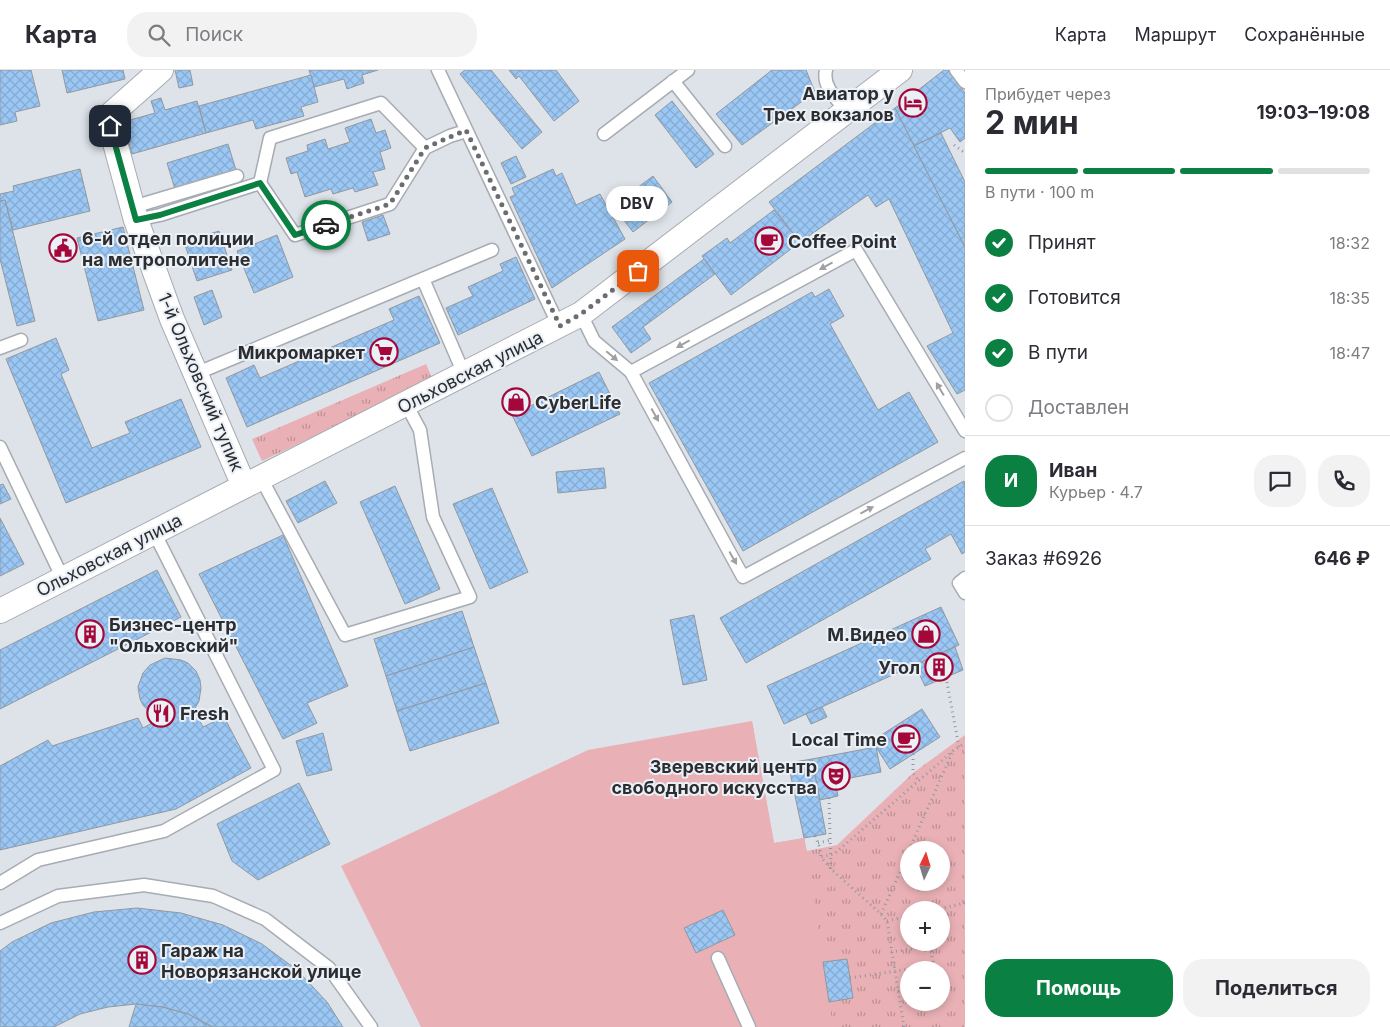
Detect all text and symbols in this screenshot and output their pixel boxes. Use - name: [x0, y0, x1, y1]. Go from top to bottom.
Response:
- search box: [127, 12, 477, 57]
- text: Карта: [25, 20, 97, 49]
- icon: search: [145, 21, 173, 49]
- text: Поиск: [185, 23, 243, 46]
- text: Карта: [1055, 24, 1107, 45]
- text: Маршрут: [1135, 24, 1216, 45]
- text: Сохранённые: [1244, 24, 1365, 45]
- place label: Авиатор у Трех вокзалов: [763, 83, 894, 125]
- text: Прибудет через: [985, 84, 1111, 104]
- hotel icon: Авиатор у Трех вокзалов: [898, 88, 928, 118]
- text: 19:03–19:08: [1256, 101, 1370, 124]
- text: 2 мин: [985, 103, 1079, 142]
- pin: [89, 105, 131, 147]
- icon: home: [96, 112, 124, 140]
- text: В пути · 100 m: [985, 182, 1094, 202]
- callout: DBV: [607, 186, 669, 221]
- text: DBV: [620, 193, 654, 213]
- courier: [301, 200, 351, 250]
- icon: car: [312, 211, 340, 239]
- cafe icon: Coffee Point: [754, 226, 784, 256]
- place label: 6-й отдел полиции на метрополитене: [82, 228, 254, 270]
- icon: check: [985, 229, 1013, 257]
- place label: Coffee Point: [788, 231, 897, 252]
- text: Принят: [1028, 231, 1096, 254]
- public building icon: 6-й отдел полиции на метрополитене: [48, 233, 78, 263]
- text: 18:32: [1329, 233, 1370, 253]
- pin: [617, 250, 659, 292]
- icon: bag: [624, 257, 652, 285]
- one-way arrow: [819, 262, 832, 271]
- icon: check: [985, 284, 1013, 312]
- text: Готовится: [1028, 286, 1121, 309]
- text: 18:35: [1329, 288, 1370, 308]
- street label: 1-й Ольховский тупик: [154, 290, 248, 475]
- street label: Ольховская улица: [394, 326, 546, 418]
- supermarket icon: Микромаркет: [369, 337, 399, 367]
- icon: check: [985, 339, 1013, 367]
- one-way arrow: [676, 340, 690, 348]
- text: В пути: [1028, 341, 1088, 364]
- place label: Микромаркет: [238, 342, 365, 363]
- text: 18:47: [1330, 343, 1370, 363]
- one-way arrow: [606, 351, 619, 362]
- one-way arrow: [935, 383, 944, 396]
- shop icon: CyberLife: [501, 387, 531, 417]
- place label: CyberLife: [535, 392, 622, 413]
- text: Доставлен: [1028, 396, 1129, 419]
- one-way arrow: [650, 409, 659, 422]
- button: chat: [1254, 455, 1306, 507]
- button: phone: [1318, 455, 1370, 507]
- text: Иван: [1049, 459, 1097, 482]
- text: И: [1004, 469, 1018, 492]
- text: Курьер · 4.7: [1049, 482, 1143, 502]
- one-way arrow: [860, 506, 875, 514]
- street label: Ольховская улица: [33, 509, 185, 601]
- text: Заказ #6926: [985, 547, 1102, 570]
- text: 646 ₽: [1314, 547, 1370, 570]
- one-way arrow: [729, 550, 737, 565]
- place label: Бизнес-центр "Ольховский": [109, 614, 239, 656]
- building icon: Бизнес-центр "Ольховский": [75, 619, 105, 649]
- shop icon: М.Видео: [911, 619, 941, 649]
- place label: М.Видео: [827, 624, 907, 645]
- building icon: Угол: [924, 652, 954, 682]
- place label: Угол: [879, 657, 920, 678]
- restaurant icon: Fresh: [146, 698, 176, 728]
- place label: Fresh: [180, 703, 229, 724]
- cafe icon: Local Time: [891, 724, 921, 754]
- place label: Local Time: [791, 729, 887, 750]
- place label: Зверевский центр свободного искусства: [611, 756, 817, 798]
- theatre icon: Зверевский центр свободного искусства: [821, 761, 851, 791]
- north arrow: [900, 841, 950, 891]
- map controls: [900, 841, 950, 1011]
- button: +: [900, 901, 950, 951]
- place label: Гараж на Новорязанской улице: [161, 940, 362, 982]
- building icon: Гараж на Новорязанской улице: [127, 945, 157, 975]
- button: Помощь: [985, 959, 1173, 1017]
- button: Поделиться: [1183, 959, 1370, 1017]
- button: −: [900, 961, 950, 1011]

